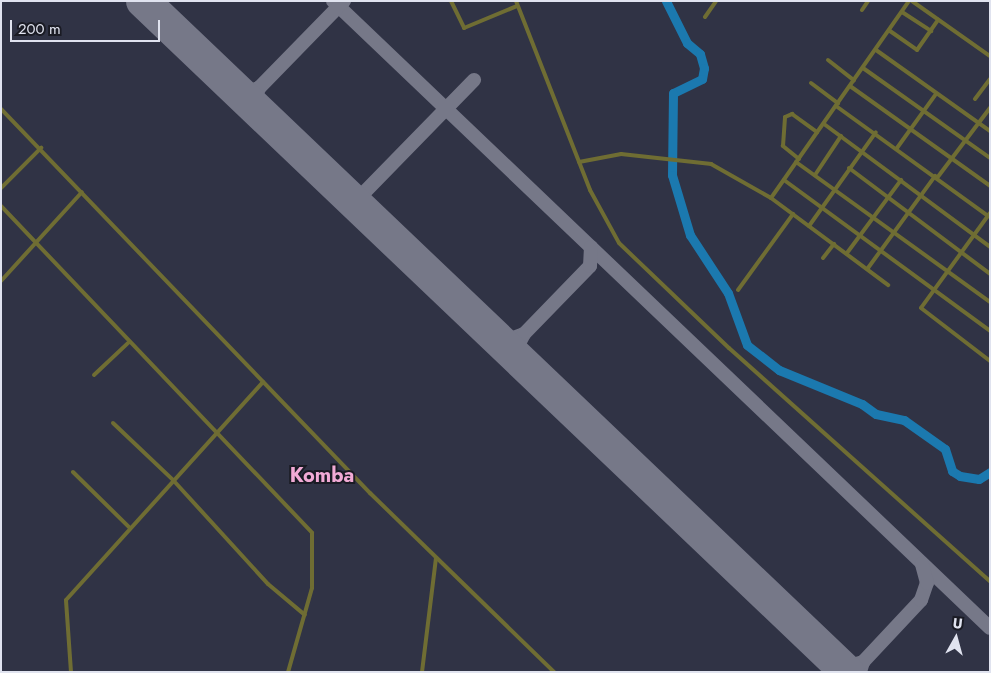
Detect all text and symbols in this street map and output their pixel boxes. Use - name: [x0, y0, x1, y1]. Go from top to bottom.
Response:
- scale bar: [12, 10, 162, 42]
- text: 200 m: [18, 18, 61, 40]
- district label: Komba: [290, 463, 354, 487]
- north arrow: [931, 613, 981, 663]
- text: U: [952, 613, 964, 634]

